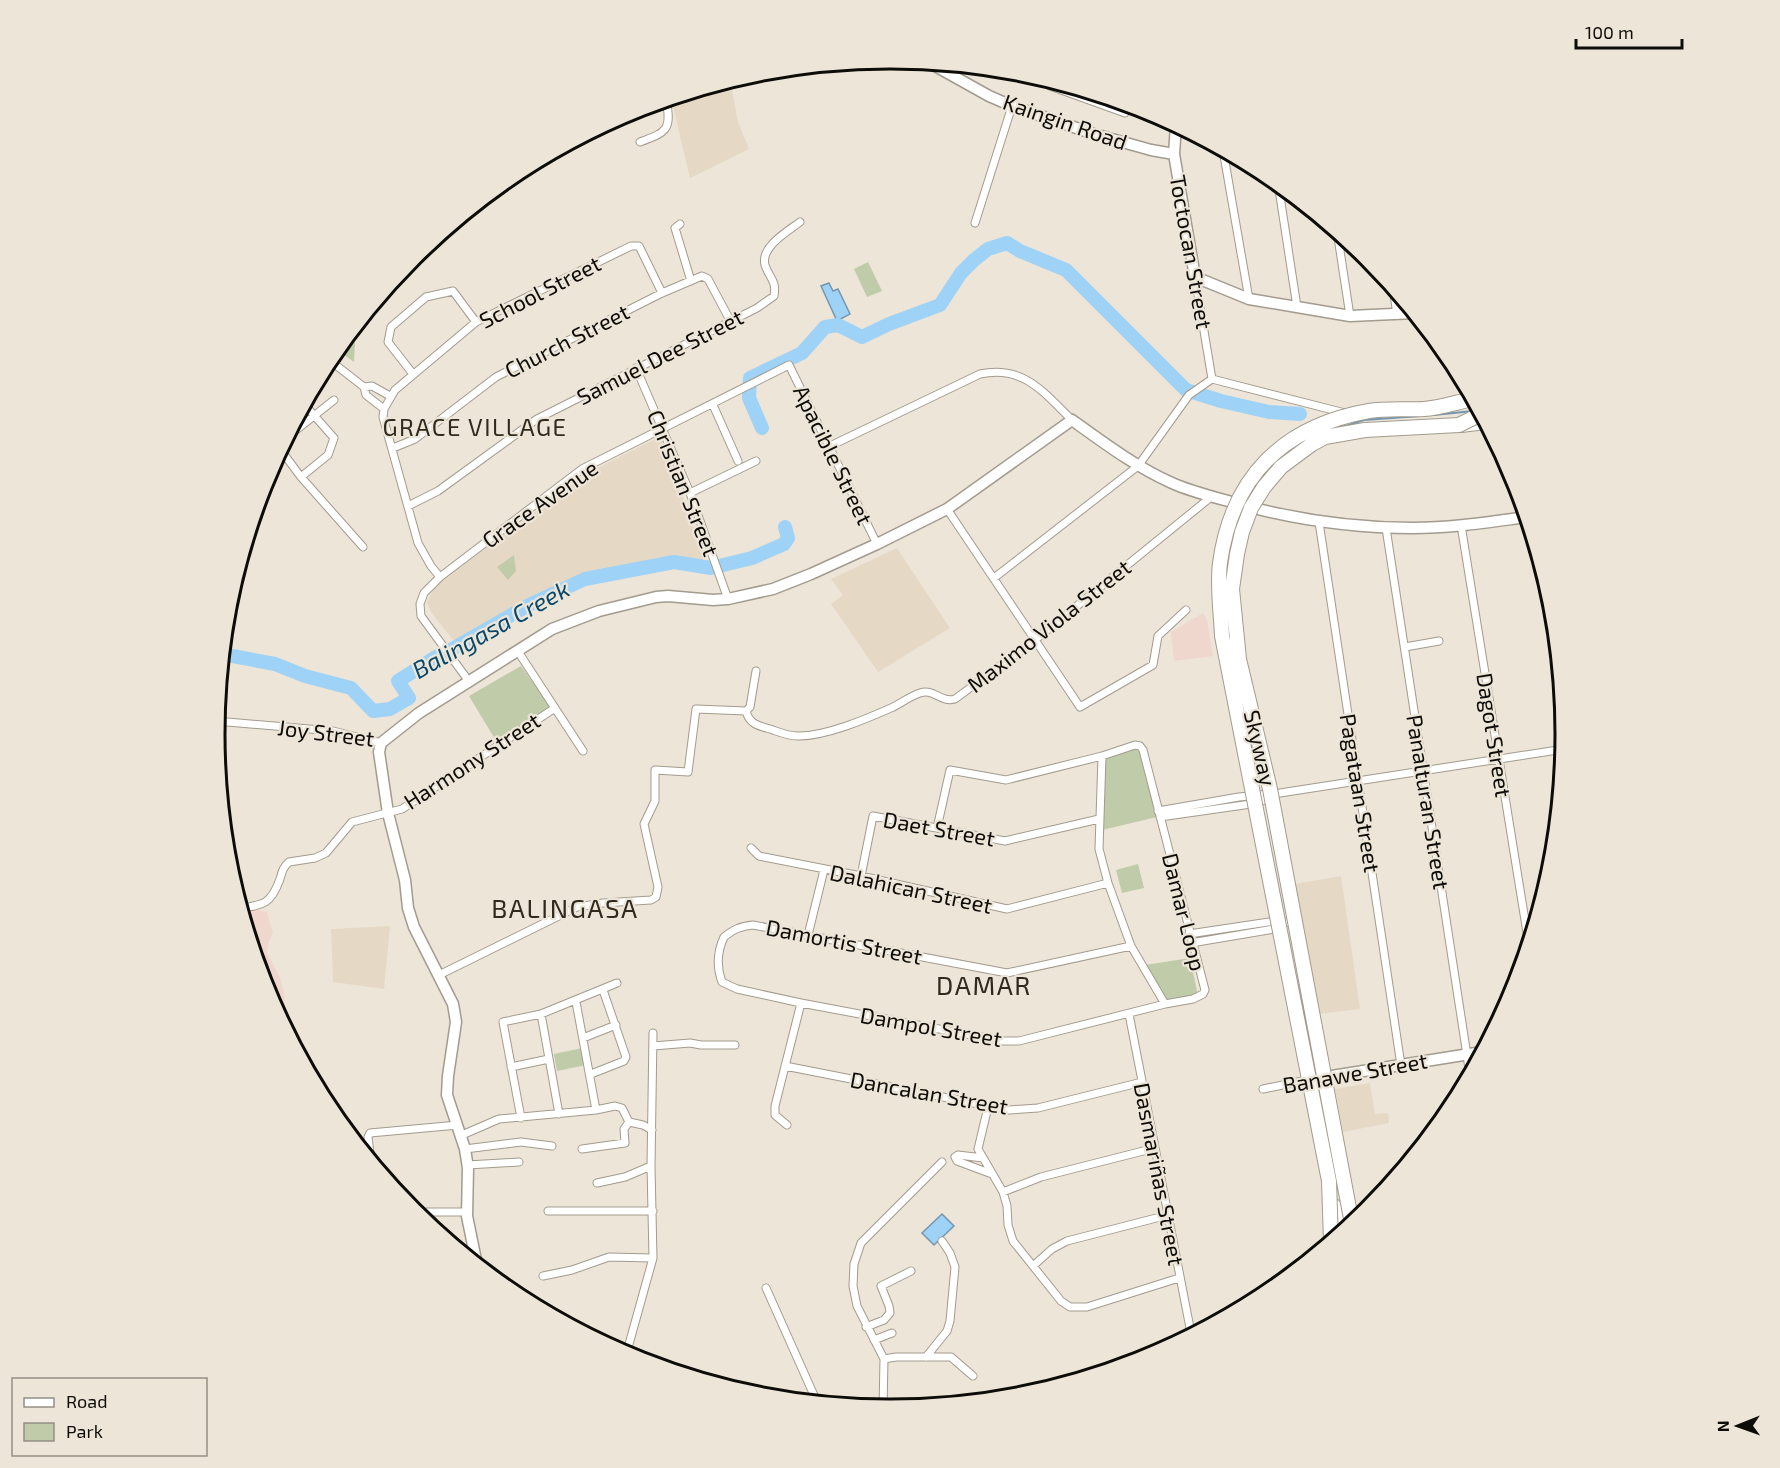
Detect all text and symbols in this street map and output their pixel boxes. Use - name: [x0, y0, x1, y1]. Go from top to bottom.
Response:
- scale bar: [1576, 12, 1682, 50]
- text: 100 m: [1585, 21, 1634, 43]
- street label: Kaingin Road: [1000, 88, 1131, 154]
- street label: Toctocan Street: [1166, 173, 1218, 331]
- street label: School Street: [474, 249, 605, 333]
- street label: Church Street: [500, 298, 633, 383]
- street label: Samuel Dee Street: [572, 303, 747, 409]
- street label: Apacible Street: [789, 381, 879, 528]
- street label: Christian Street: [643, 406, 725, 560]
- district label: GRACE VILLAGE: [382, 412, 568, 441]
- street label: Grace Avenue: [477, 454, 602, 553]
- street label: Maximo Viola Street: [961, 553, 1135, 697]
- water label: Balingasa Creek: [407, 573, 574, 684]
- street label: Dagot Street: [1472, 671, 1518, 799]
- street label: Harmony Street: [398, 706, 545, 814]
- street label: Skyway: [1240, 707, 1282, 789]
- street label: Pagataan Street: [1336, 712, 1386, 874]
- street label: Panalturan Street: [1402, 712, 1456, 891]
- street label: Joy Street: [276, 713, 376, 751]
- street label: Daet Street: [881, 805, 997, 851]
- street label: Damar Loop: [1158, 850, 1212, 973]
- street label: Dalahican Street: [828, 858, 995, 918]
- district label: BALINGASA: [491, 892, 639, 923]
- street label: Damortis Street: [764, 913, 924, 969]
- district label: DAMAR: [936, 969, 1032, 1000]
- street label: Dampol Street: [858, 1001, 1004, 1051]
- street label: Banawe Street: [1280, 1046, 1429, 1098]
- street label: Dancalan Street: [848, 1065, 1010, 1119]
- street label: Dasmariñas Street: [1130, 1080, 1190, 1267]
- legend: [12, 1378, 207, 1456]
- text: Road: [66, 1390, 107, 1412]
- north arrow: [1708, 1396, 1768, 1456]
- text: Park: [66, 1420, 103, 1442]
- text: N: [1713, 1420, 1732, 1432]

